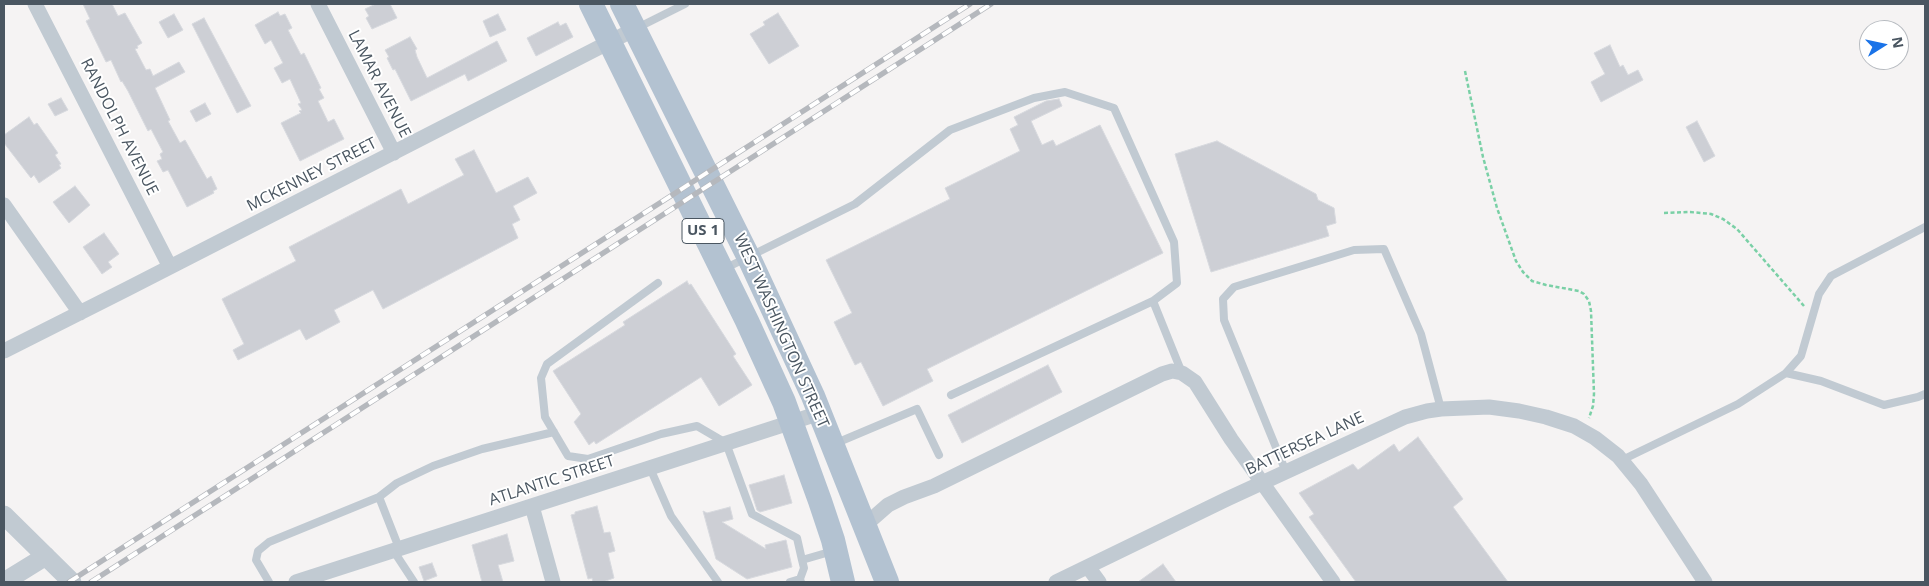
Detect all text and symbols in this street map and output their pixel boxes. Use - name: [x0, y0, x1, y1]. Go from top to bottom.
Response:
- north arrow: [1859, 20, 1909, 70]
- street label: LAMAR AVENUE: [344, 27, 414, 141]
- text: N: [1888, 35, 1909, 50]
- street label: RANDOLPH AVENUE: [76, 55, 162, 199]
- street label: MCKENNEY STREET: [244, 134, 380, 216]
- road number: US 1: [682, 218, 724, 244]
- street label: WEST WASHINGTON STREET: [729, 231, 833, 431]
- street label: BATTERSEA LANE: [1243, 408, 1367, 480]
- street label: ATLANTIC STREET: [487, 452, 617, 510]

